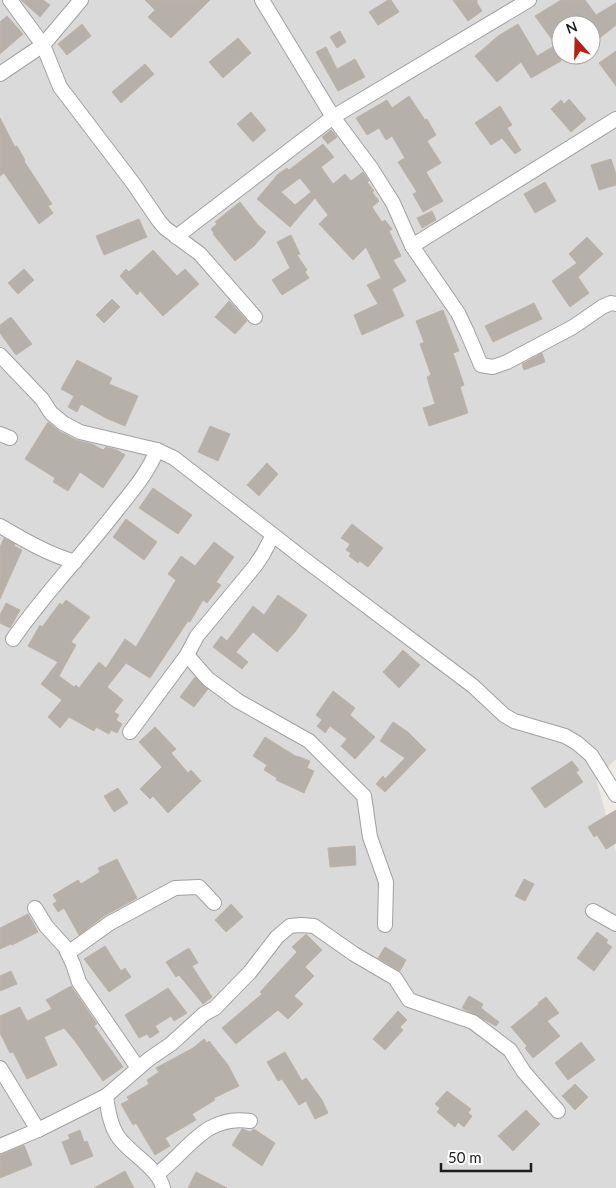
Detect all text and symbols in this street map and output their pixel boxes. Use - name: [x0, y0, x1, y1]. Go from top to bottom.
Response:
- north arrow: [551, 15, 601, 65]
- text: N: [563, 17, 579, 37]
- scale bar: [441, 1140, 531, 1172]
- text: 50 m: [448, 1148, 482, 1166]

